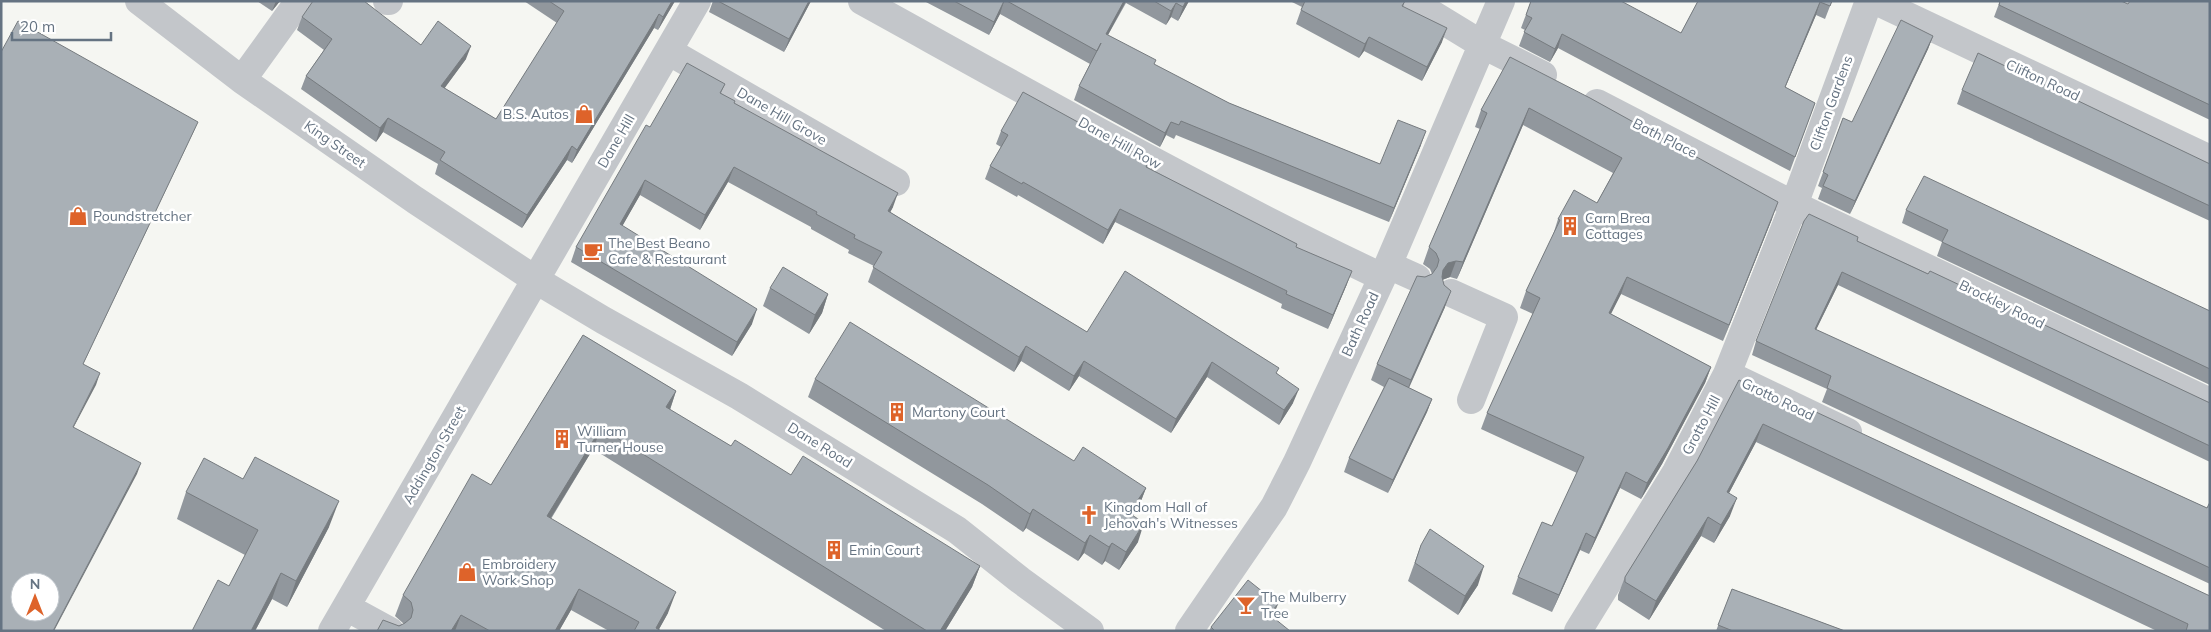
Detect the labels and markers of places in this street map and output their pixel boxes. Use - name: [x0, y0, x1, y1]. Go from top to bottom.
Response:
- shop icon: B.S. Autos: [573, 103, 595, 125]
- place label: B.S. Autos: [503, 105, 569, 123]
- shop icon: Poundstretcher: [67, 205, 89, 227]
- place label: Poundstretcher: [93, 207, 192, 225]
- place label: Carn Brea Cottages: [1585, 209, 1650, 243]
- building icon: Carn Brea Cottages: [1559, 215, 1581, 237]
- place label: The Best Beano Cafe & Restaurant: [608, 234, 727, 268]
- cafe icon: The Best Beano Cafe & Restaurant: [582, 240, 604, 262]
- building icon: Martony Court: [886, 401, 908, 423]
- place label: Martony Court: [912, 403, 1006, 421]
- place label: William Turner House: [577, 422, 664, 456]
- building icon: William Turner House: [551, 428, 573, 450]
- place label: Kingdom Hall of Jehovah's Witnesses: [1104, 498, 1238, 532]
- church icon: Kingdom Hall of Jehovah's Witnesses: [1078, 504, 1100, 526]
- building icon: Emin Court: [823, 539, 845, 561]
- place label: Emin Court: [849, 541, 920, 559]
- place label: Embroidery Work Shop: [482, 555, 557, 589]
- shop icon: Embroidery Work Shop: [456, 561, 478, 583]
- place label: The Mulberry Tree: [1261, 588, 1347, 622]
- bar icon: The Mulberry Tree: [1235, 594, 1257, 616]

